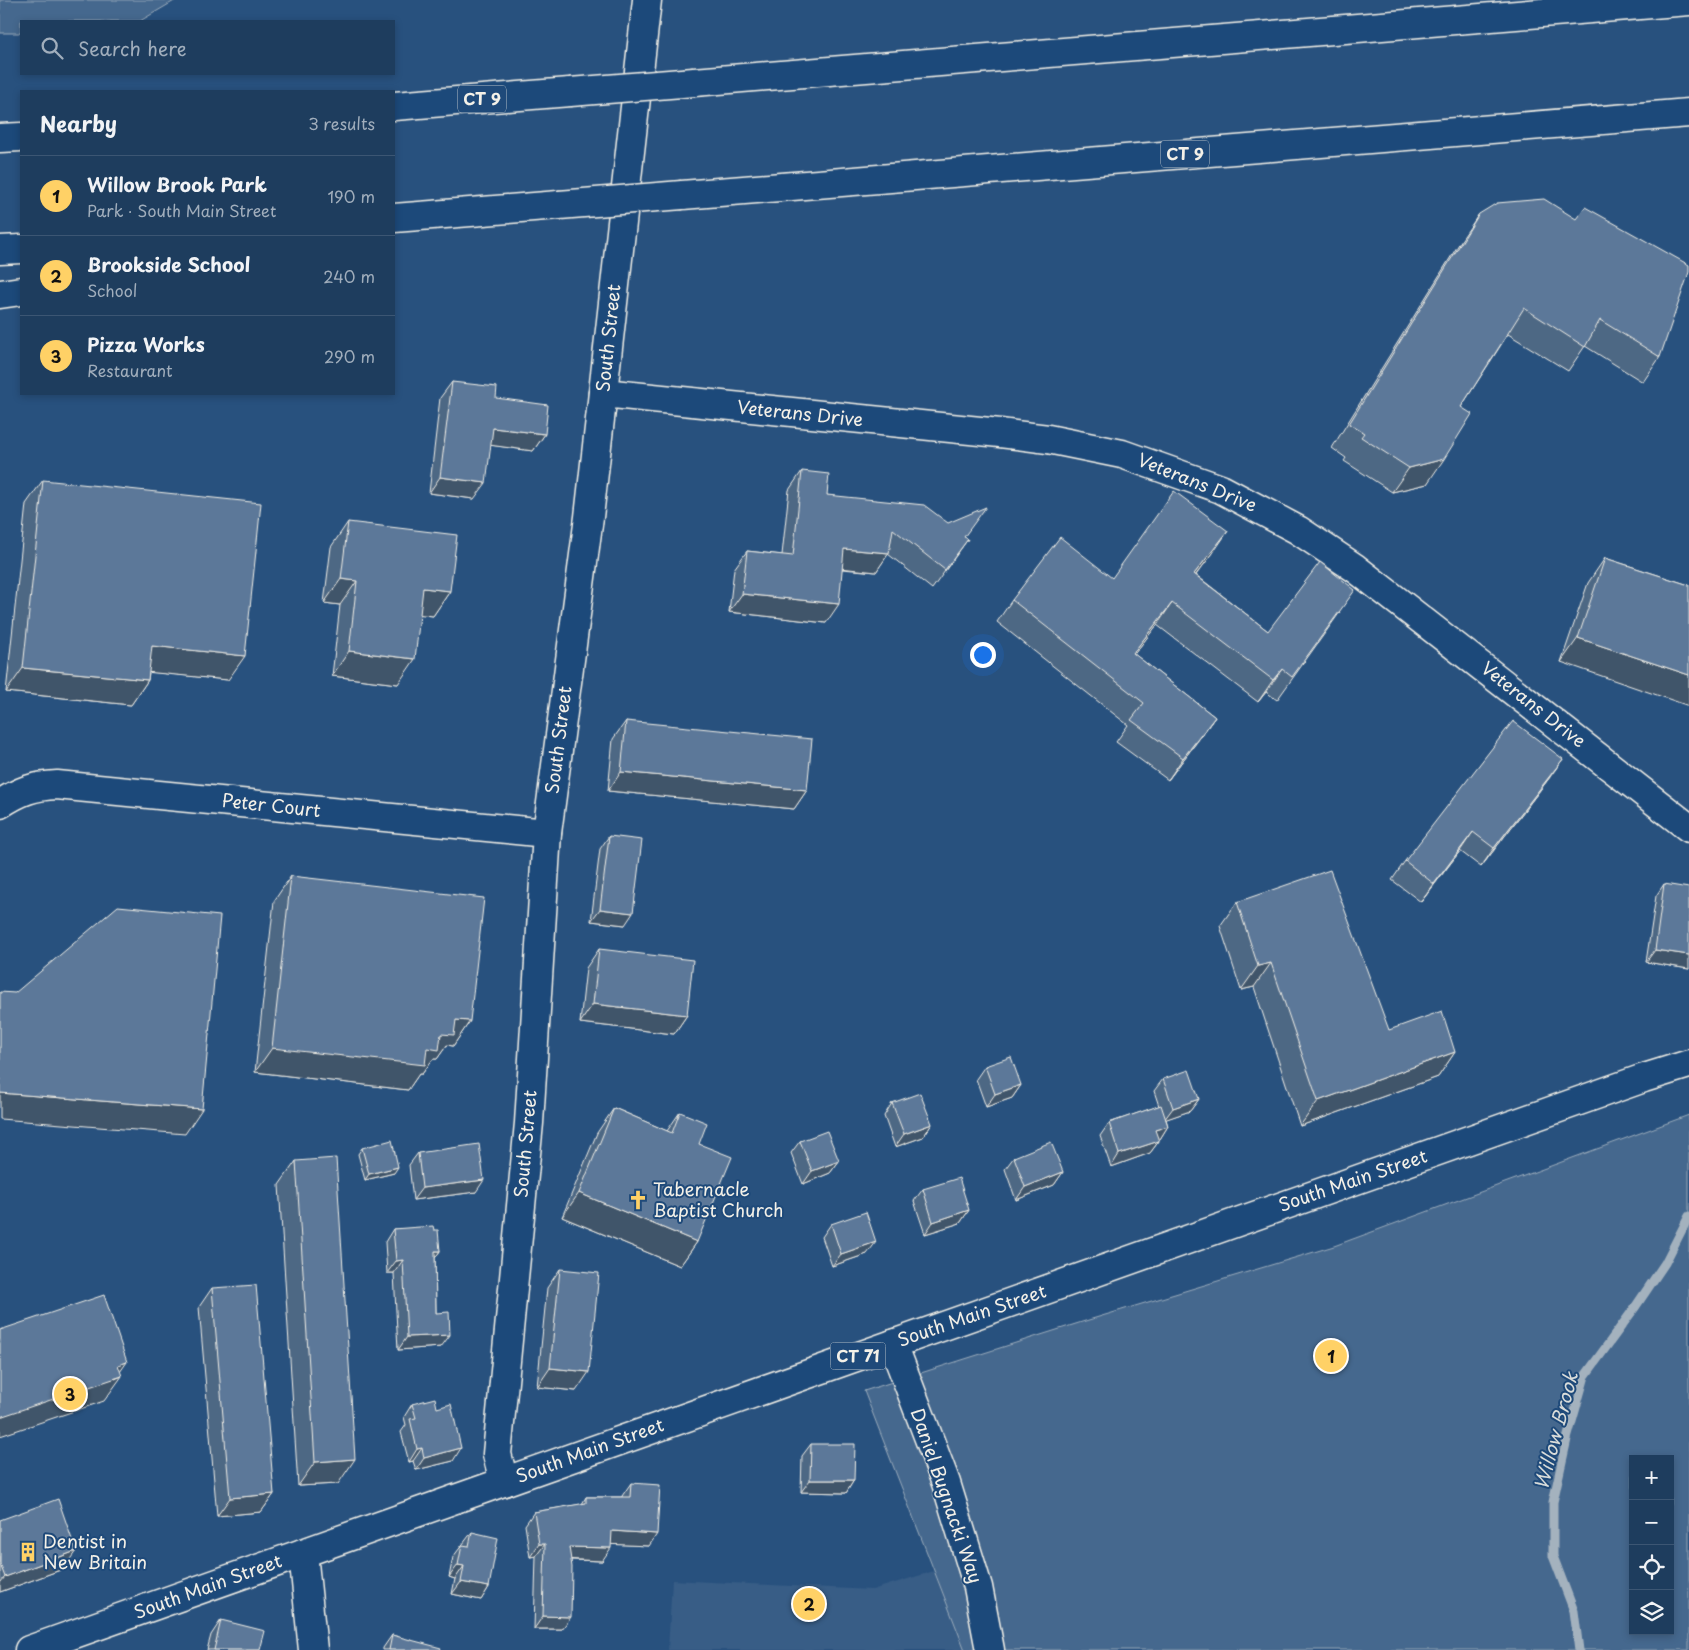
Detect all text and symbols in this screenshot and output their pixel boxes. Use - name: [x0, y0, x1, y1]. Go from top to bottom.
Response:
- search box: [20, 20, 395, 75]
- icon: search: [38, 34, 66, 62]
- text: Search here: [78, 34, 187, 62]
- road number: CT 9: [458, 86, 506, 112]
- text: Nearby: [40, 107, 117, 139]
- text: 3 results: [308, 111, 375, 135]
- road number: CT 9: [1161, 140, 1209, 168]
- text: Willow Brook Park: [87, 170, 267, 198]
- text: 1: [52, 184, 60, 208]
- text: 190 m: [327, 184, 375, 208]
- text: Park · South Main Street: [87, 198, 276, 222]
- text: Brookside School: [87, 250, 250, 278]
- text: 2: [50, 264, 62, 288]
- text: 240 m: [323, 264, 375, 288]
- text: School: [87, 278, 137, 302]
- street label: South Street: [588, 283, 627, 393]
- text: Pizza Works: [87, 330, 205, 358]
- text: 3: [51, 344, 61, 368]
- text: 290 m: [324, 344, 375, 368]
- text: Restaurant: [87, 358, 173, 382]
- street label: Veterans Drive: [736, 392, 865, 433]
- street label: Veterans Drive: [1134, 445, 1261, 518]
- your location: [970, 642, 996, 668]
- street label: Veterans Drive: [1476, 654, 1592, 753]
- street label: South Street: [538, 685, 577, 795]
- street label: Peter Court: [220, 786, 322, 823]
- street label: South Street: [506, 1089, 543, 1199]
- street label: South Main Street: [1275, 1142, 1430, 1218]
- place label: Tabernacle Baptist Church: [653, 1175, 783, 1223]
- church icon: Tabernacle Baptist Church: [627, 1189, 649, 1211]
- street label: South Main Street: [894, 1277, 1049, 1353]
- pin: 1: [1315, 1337, 1347, 1375]
- road number: CT 71: [830, 1342, 886, 1370]
- water label: Willow Brook: [1526, 1368, 1585, 1493]
- pin: 3: [54, 1375, 86, 1413]
- street label: Daniel Bugnacki Way: [905, 1404, 990, 1587]
- street label: South Main Street: [512, 1410, 667, 1489]
- map controls: [1629, 1455, 1674, 1635]
- button: +: [1629, 1455, 1674, 1500]
- button: −: [1629, 1500, 1674, 1545]
- place label: Dentist in New Britain: [43, 1527, 147, 1575]
- building icon: Dentist in New Britain: [17, 1541, 39, 1563]
- button: locate: [1629, 1545, 1674, 1590]
- street label: South Main Street: [130, 1546, 285, 1625]
- pin: 2: [793, 1585, 825, 1623]
- button: layers: [1629, 1590, 1674, 1635]

